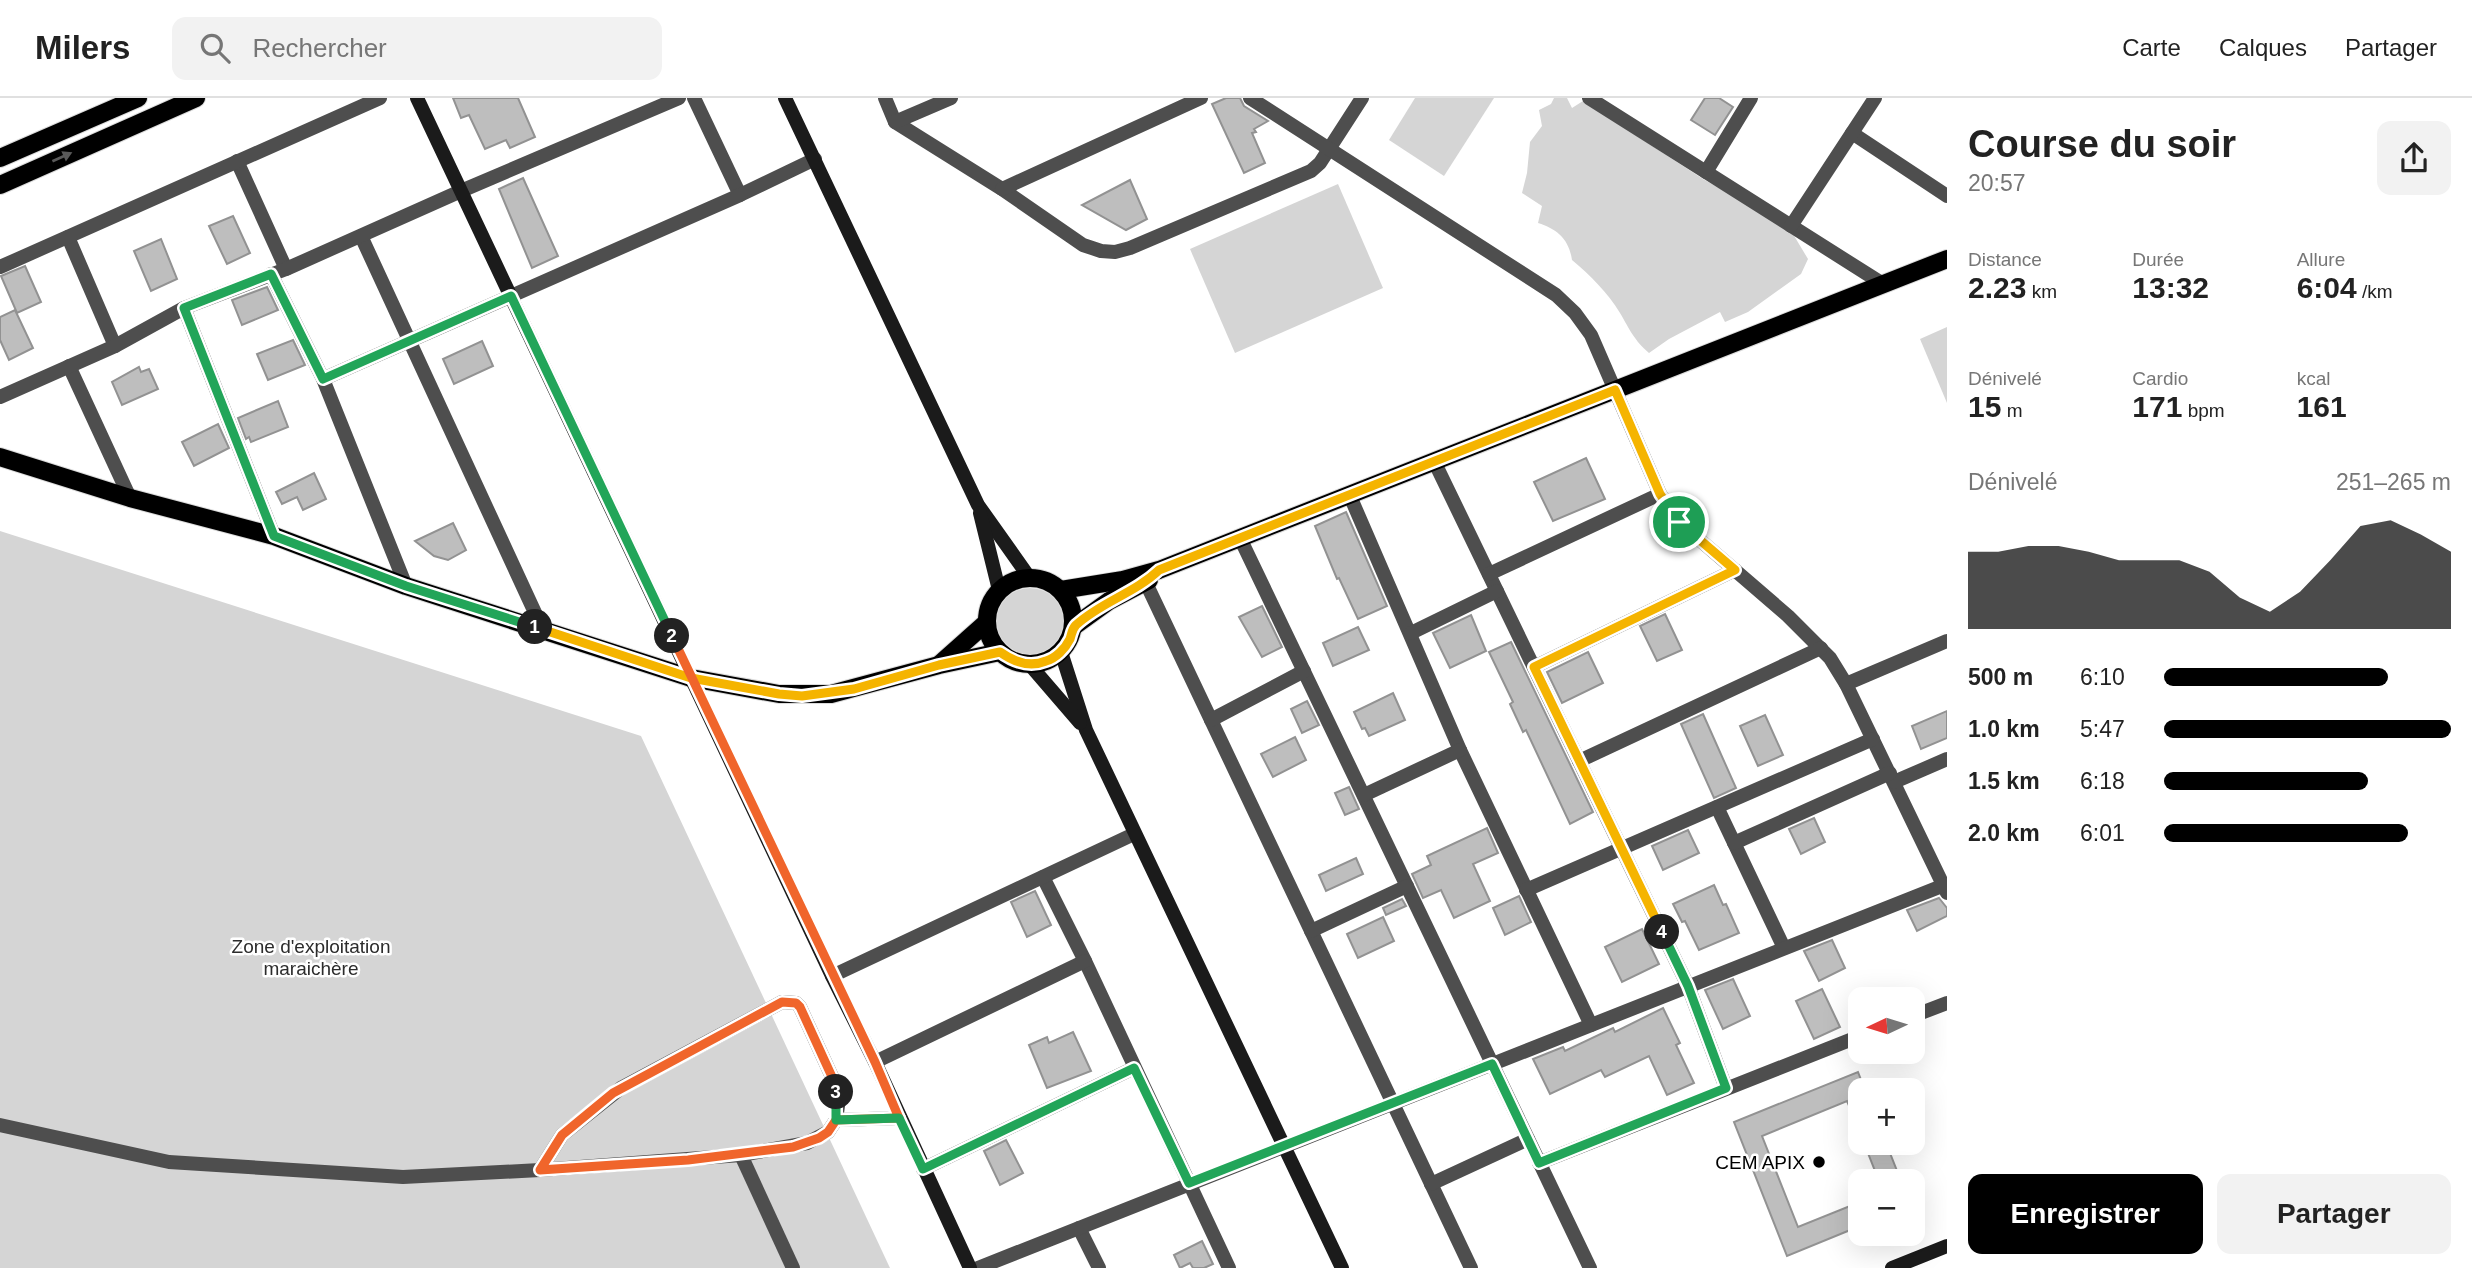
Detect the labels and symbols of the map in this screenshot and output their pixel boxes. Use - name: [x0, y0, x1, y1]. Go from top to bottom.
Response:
- one-way arrow: [52, 151, 73, 162]
- pin: [1649, 492, 1709, 552]
- pin: 1: [518, 610, 552, 644]
- pin: 2: [654, 618, 690, 654]
- pin: 4: [1644, 914, 1680, 950]
- park label: Zone d'exploitation maraichère: [232, 936, 390, 979]
- north arrow: [1848, 987, 1925, 1064]
- pin: 3: [818, 1074, 854, 1110]
- place label: CEM APIX: [1715, 1152, 1805, 1173]
- marker: CEM APIX: [1811, 1154, 1827, 1170]

